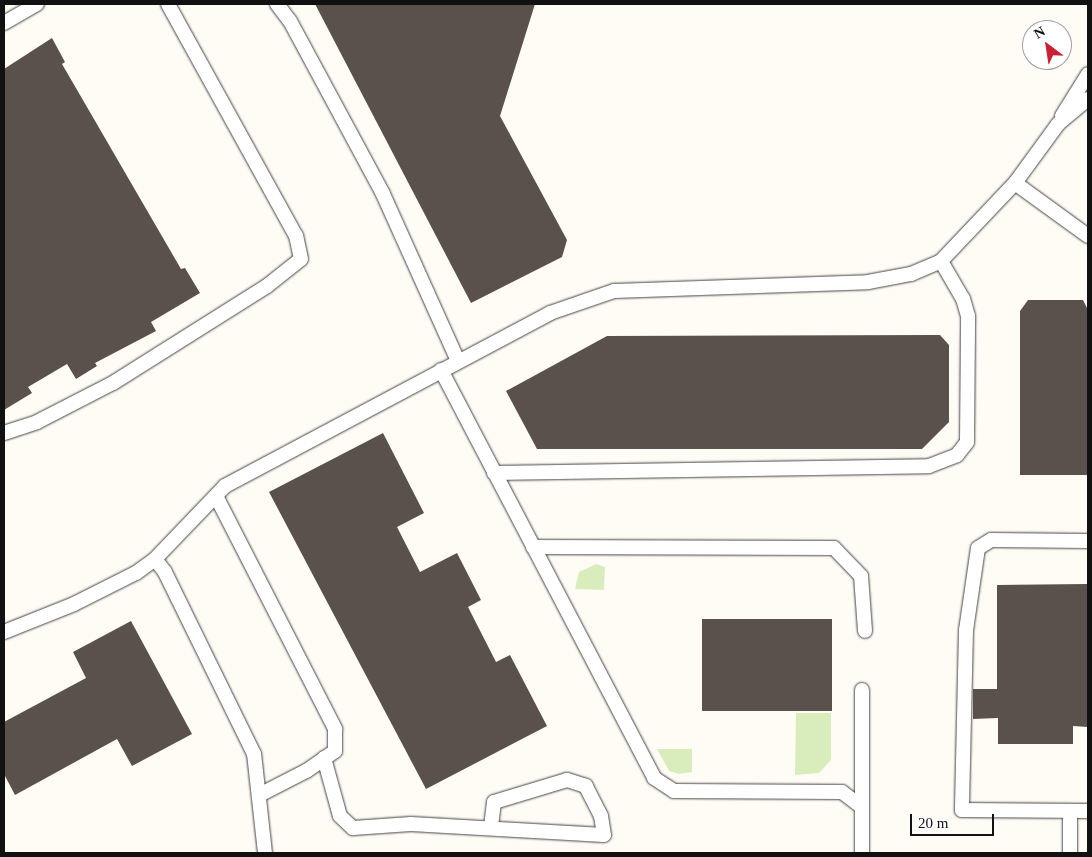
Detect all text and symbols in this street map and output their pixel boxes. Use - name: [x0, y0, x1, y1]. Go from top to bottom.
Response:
- north arrow: [1022, 20, 1072, 70]
- text: N: [1031, 24, 1048, 42]
- scale bar: [912, 804, 996, 836]
- text: 20 m: [918, 815, 948, 831]

